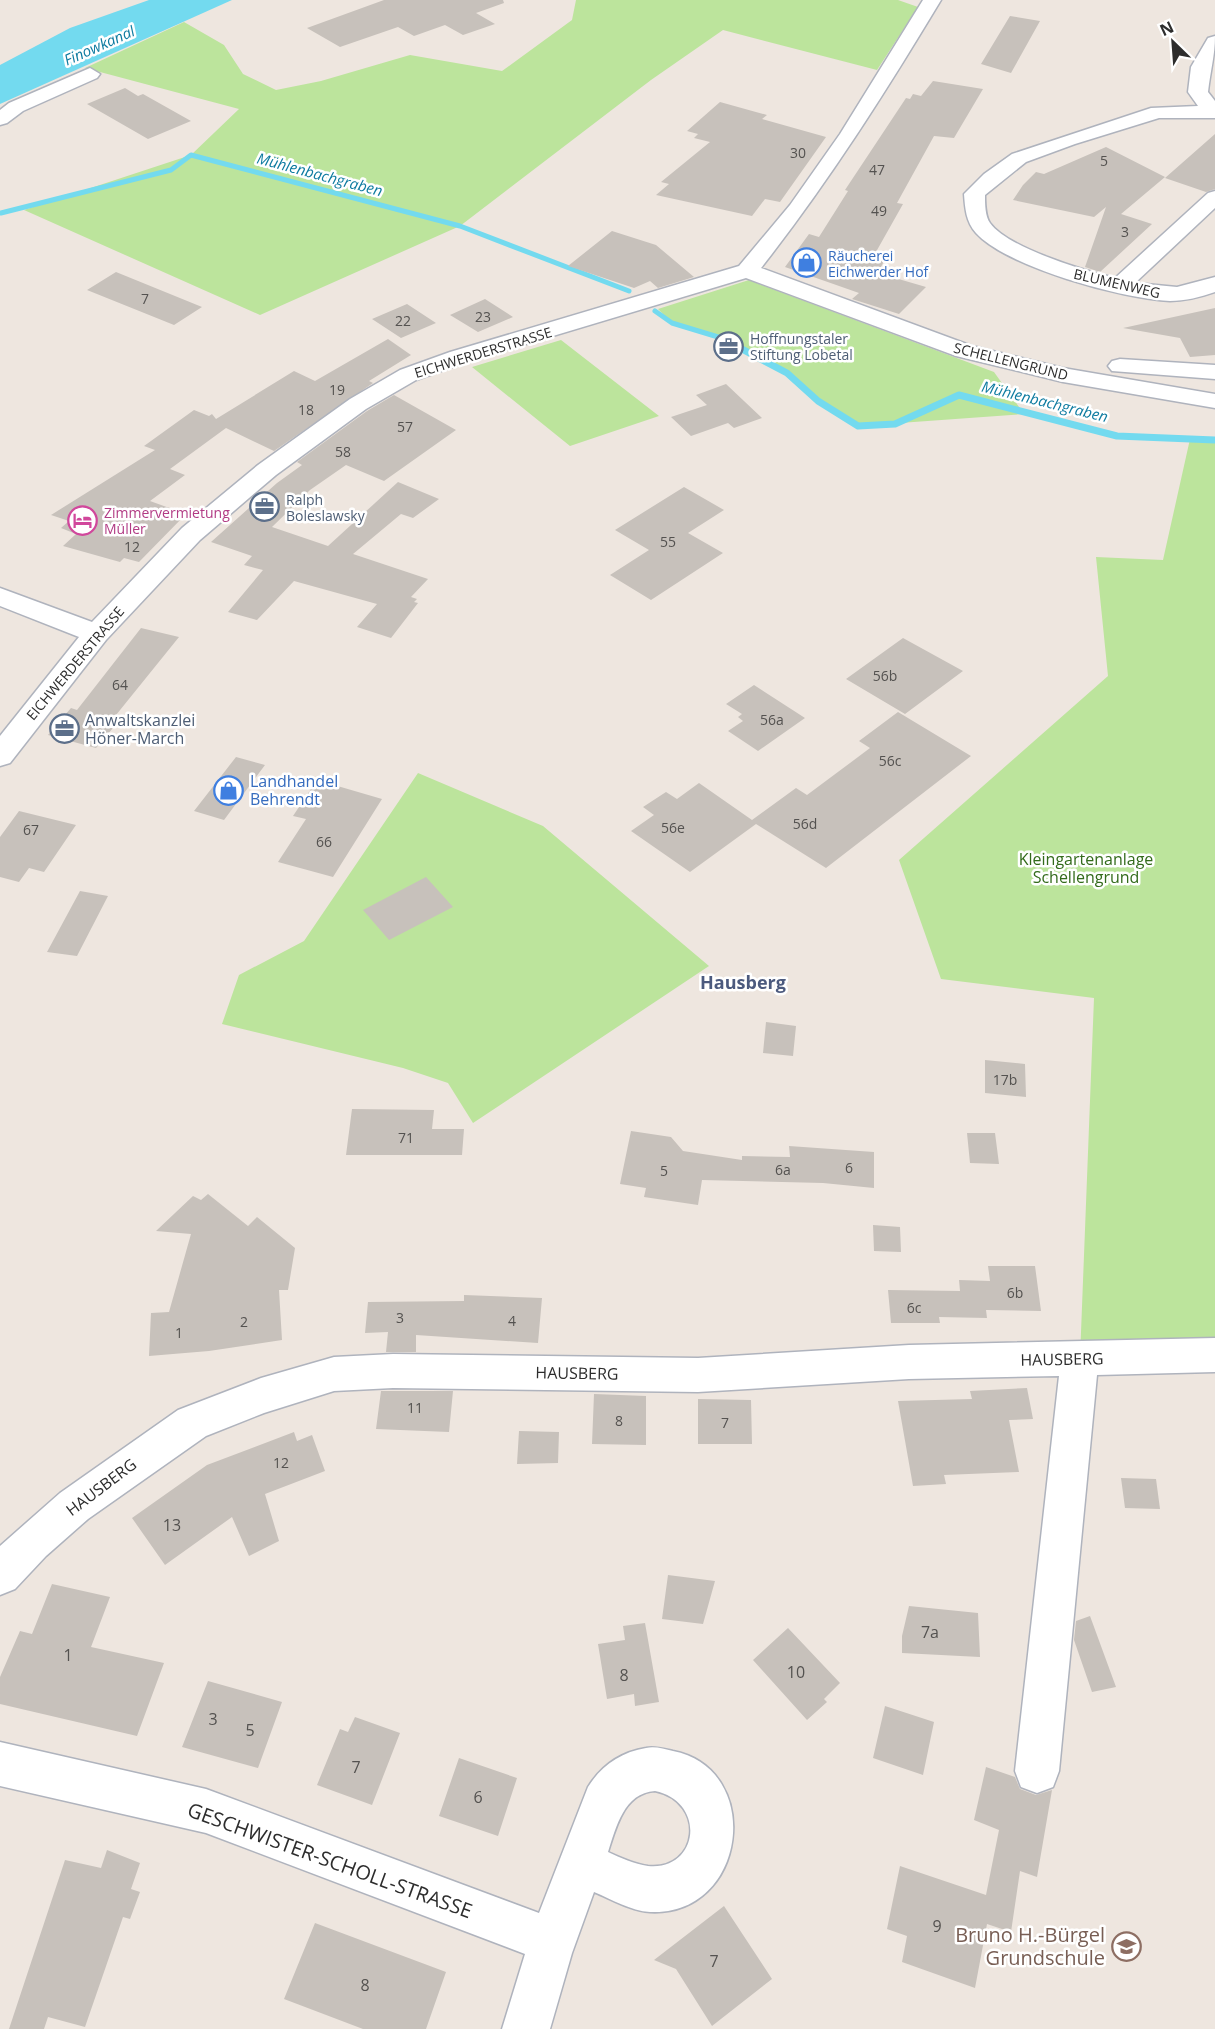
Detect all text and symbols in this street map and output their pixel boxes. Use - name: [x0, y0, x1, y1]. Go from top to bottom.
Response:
- north arrow: [1143, 12, 1203, 72]
- text: N: [1156, 16, 1177, 41]
- water label: Finowkanal: [60, 20, 139, 69]
- house number: 30: [790, 143, 806, 162]
- water label: Mühlenbachgraben: [255, 148, 385, 200]
- house number: 5: [1100, 151, 1108, 170]
- house number: 47: [869, 160, 885, 179]
- house number: 49: [871, 201, 887, 220]
- house number: 3: [1121, 222, 1129, 241]
- place label: Räucherei Eichwerder Hof: [828, 246, 930, 281]
- shop icon: Räucherei Eichwerder Hof: [791, 247, 823, 279]
- street label: BLUMENWEG: [1072, 264, 1162, 302]
- house number: 7: [141, 289, 149, 308]
- house number: 23: [475, 307, 491, 326]
- house number: 22: [395, 311, 411, 330]
- street label: EICHWERDERSTRASSE: [412, 322, 554, 382]
- place label: Hoffnungstaler Stiftung Lobetal: [750, 329, 853, 364]
- office icon: Hoffnungstaler Stiftung Lobetal: [713, 330, 745, 362]
- street label: SCHELLENGRUND: [952, 338, 1070, 384]
- water label: Mühlenbachgraben: [980, 376, 1110, 426]
- house number: 19: [329, 380, 345, 399]
- house number: 18: [298, 400, 314, 419]
- house number: 57: [397, 417, 413, 436]
- house number: 58: [335, 442, 351, 461]
- place label: Ralph Boleslawsky: [286, 490, 366, 525]
- office icon: Ralph Boleslawsky: [249, 491, 281, 523]
- place label: Zimmervermietung Müller: [104, 503, 230, 538]
- hotel icon: Zimmervermietung Müller: [67, 504, 99, 536]
- house number: 55: [660, 532, 676, 551]
- house number: 12: [124, 537, 140, 556]
- street label: EICHWERDERSTRASSE: [22, 602, 128, 724]
- house number: 56b: [873, 666, 897, 685]
- house number: 64: [112, 675, 128, 694]
- place label: Anwaltskanzlei Höner-March: [85, 709, 195, 749]
- house number: 56a: [760, 710, 784, 729]
- office icon: Anwaltskanzlei Höner-March: [48, 713, 80, 745]
- house number: 56c: [879, 751, 902, 770]
- place label: Landhandel Behrendt: [250, 770, 338, 810]
- shop icon: Landhandel Behrendt: [213, 774, 245, 806]
- house number: 56d: [793, 814, 817, 833]
- house number: 56e: [661, 818, 685, 837]
- house number: 67: [23, 820, 39, 839]
- house number: 66: [316, 832, 332, 851]
- park label: Kleingartenanlage Schellengrund: [1019, 848, 1153, 888]
- district label: Hausberg: [700, 970, 786, 994]
- house number: 17b: [993, 1070, 1017, 1089]
- house number: 71: [398, 1128, 414, 1147]
- house number: 6: [845, 1158, 853, 1177]
- house number: 6a: [775, 1160, 791, 1179]
- house number: 5: [660, 1161, 668, 1180]
- house number: 6b: [1007, 1283, 1023, 1302]
- house number: 6c: [907, 1298, 922, 1317]
- house number: 3: [396, 1308, 404, 1327]
- house number: 4: [508, 1311, 516, 1330]
- house number: 2: [240, 1312, 248, 1331]
- house number: 1: [175, 1323, 183, 1342]
- street label: HAUSBERG: [1020, 1347, 1104, 1371]
- street label: HAUSBERG: [535, 1361, 619, 1385]
- house number: 11: [407, 1398, 423, 1417]
- house number: 8: [615, 1411, 623, 1430]
- house number: 7: [721, 1413, 729, 1432]
- street label: HAUSBERG: [61, 1453, 141, 1521]
- house number: 12: [273, 1453, 289, 1472]
- house number: 13: [163, 1514, 181, 1536]
- house number: 7a: [921, 1621, 939, 1643]
- house number: 1: [63, 1644, 73, 1666]
- house number: 10: [787, 1661, 805, 1683]
- house number: 8: [619, 1664, 629, 1686]
- house number: 3: [208, 1708, 218, 1730]
- house number: 5: [245, 1719, 255, 1741]
- house number: 7: [351, 1756, 361, 1778]
- house number: 6: [473, 1786, 483, 1808]
- street label: GESCHWISTER-SCHOLL-STRASSE: [184, 1796, 476, 1924]
- house number: 9: [932, 1915, 942, 1937]
- place label: Bruno H.-Bürgel Grundschule: [955, 1921, 1105, 1971]
- school or university icon: Bruno H.-Bürgel Grundschule: [1110, 1930, 1142, 1962]
- house number: 7: [709, 1950, 719, 1972]
- house number: 8: [360, 1974, 370, 1996]

